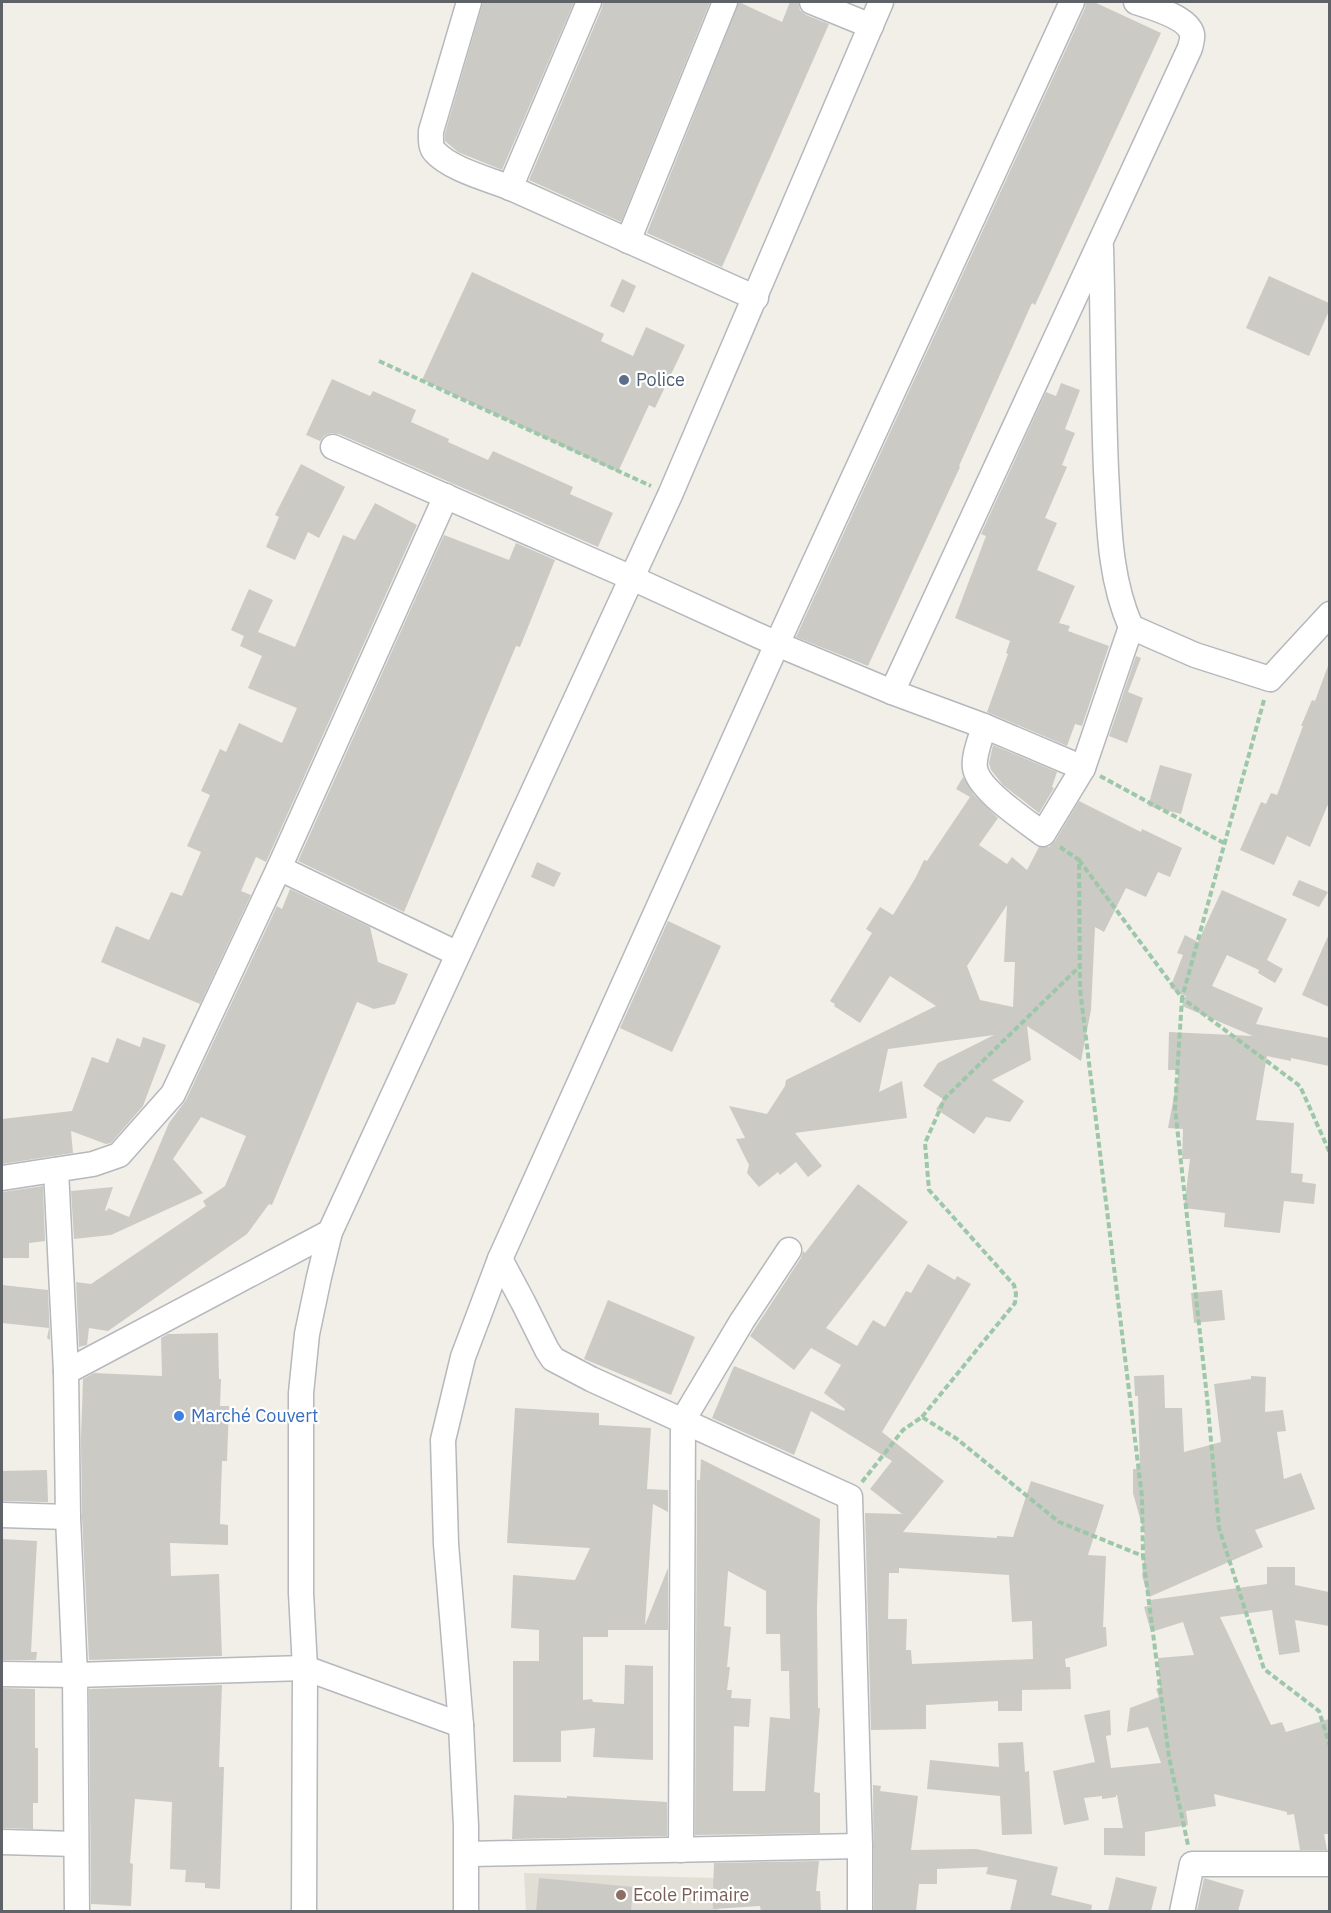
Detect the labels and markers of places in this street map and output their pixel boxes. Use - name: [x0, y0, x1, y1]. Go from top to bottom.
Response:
- place label: Police: [636, 368, 685, 391]
- marker: Police: [617, 373, 631, 387]
- place label: Marché Couvert: [191, 1404, 318, 1427]
- marker: Marché Couvert: [172, 1409, 186, 1423]
- place label: Ecole Primaire: [633, 1883, 750, 1906]
- marker: Ecole Primaire: [614, 1888, 628, 1902]

